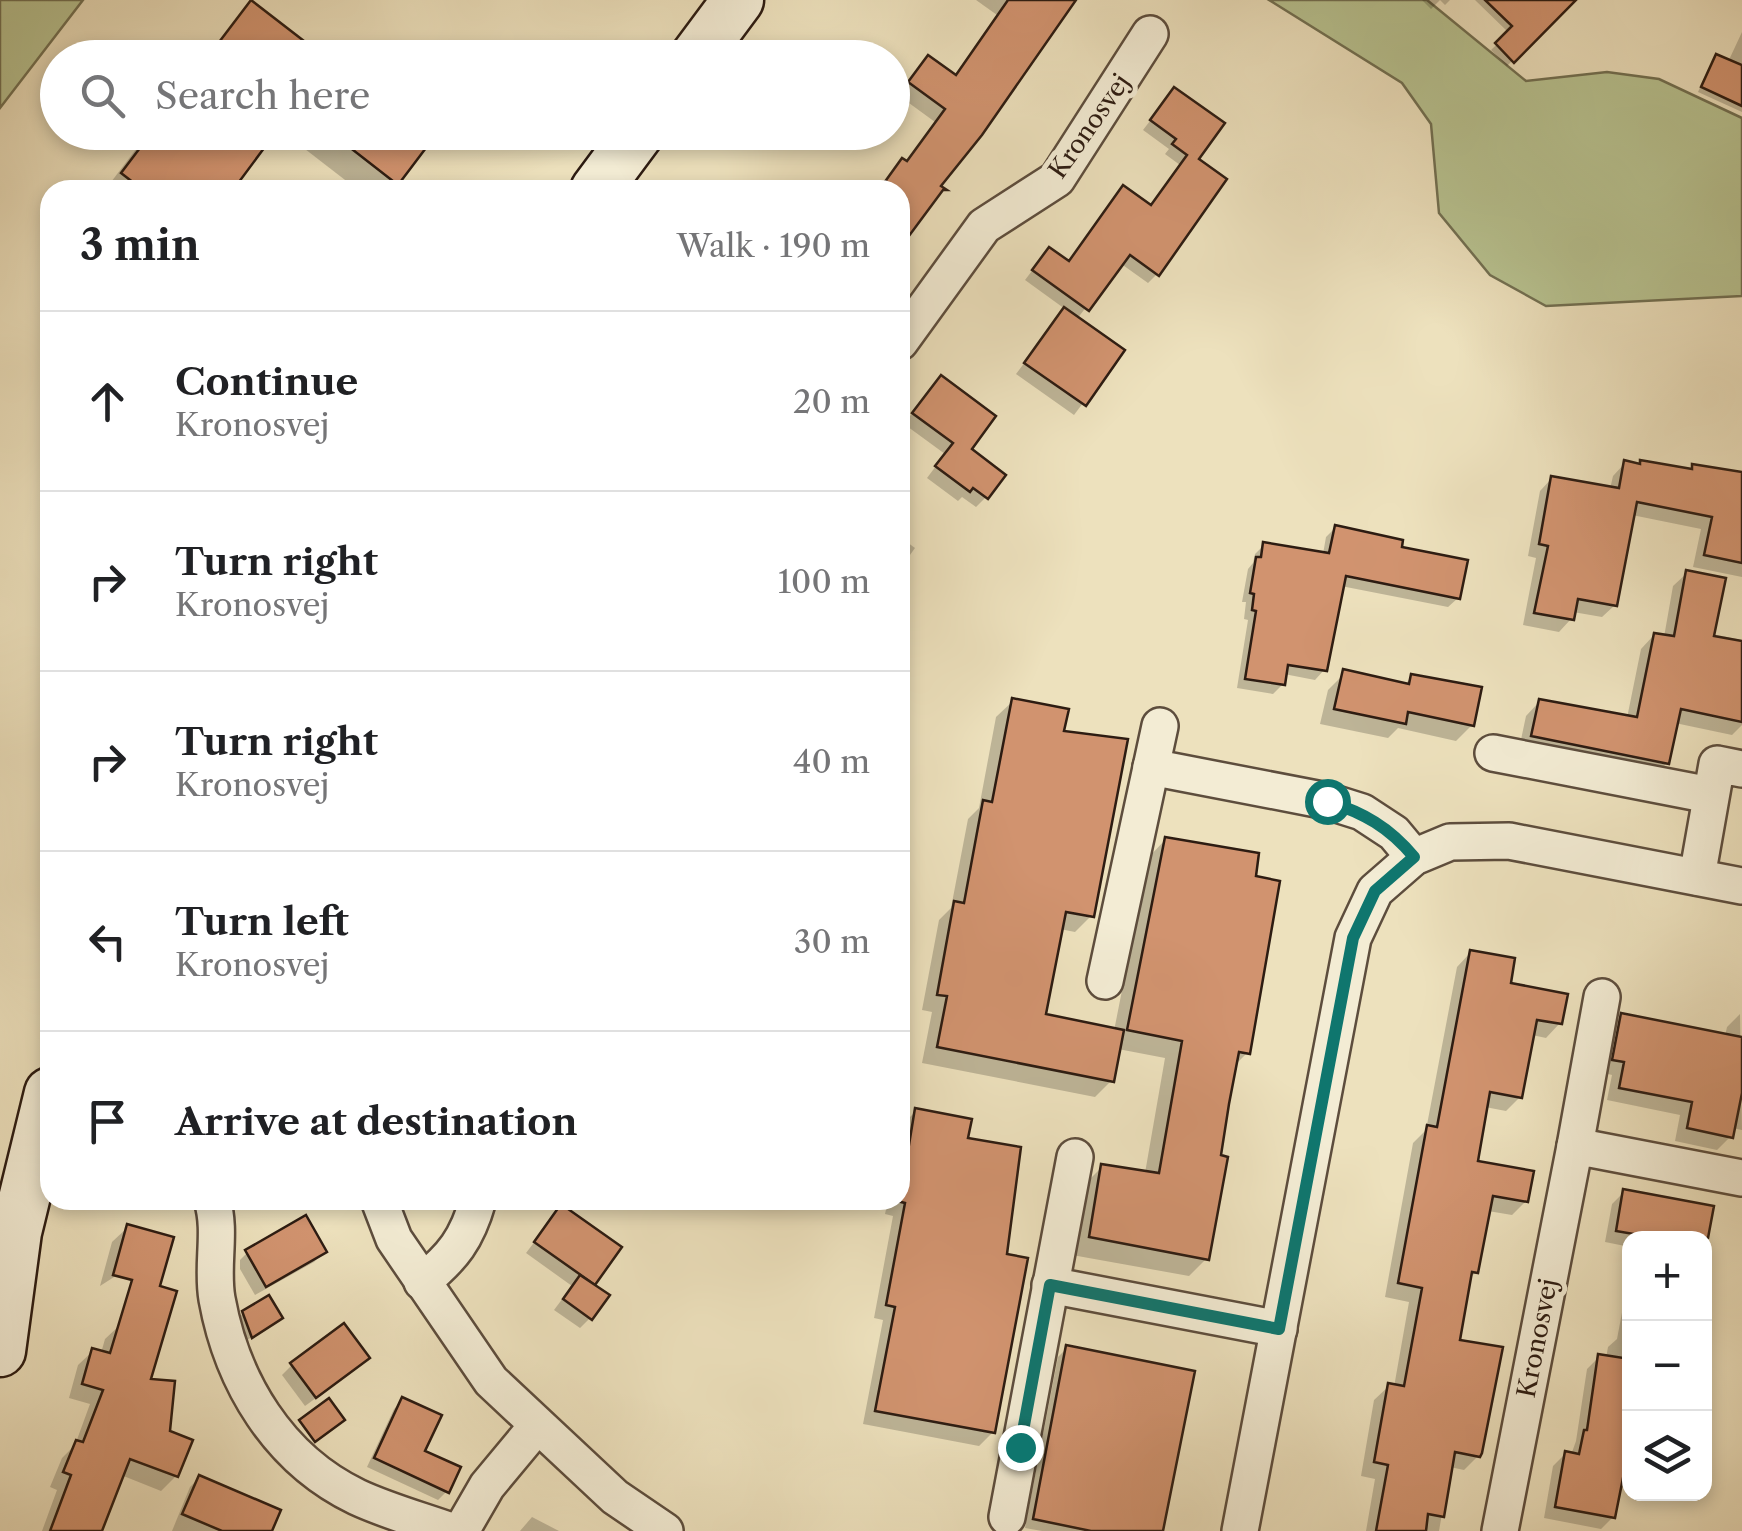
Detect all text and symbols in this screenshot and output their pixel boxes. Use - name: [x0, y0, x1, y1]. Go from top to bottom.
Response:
- search box: [40, 40, 910, 150]
- icon: search: [75, 68, 130, 123]
- street label: Kronosvej: [1042, 68, 1137, 185]
- text: Search here: [155, 72, 370, 119]
- text: 3 min: [80, 219, 200, 271]
- text: Walk · 190 m: [677, 226, 870, 265]
- text: Continue: [175, 358, 358, 405]
- icon: ahead: [80, 374, 135, 429]
- text: 20 m: [793, 382, 870, 421]
- text: Kronosvej: [175, 405, 329, 444]
- text: Turn right: [175, 538, 378, 585]
- icon: right: [80, 554, 135, 609]
- text: 100 m: [778, 562, 870, 601]
- text: Kronosvej: [175, 585, 329, 624]
- text: Turn right: [175, 718, 378, 765]
- icon: right: [80, 734, 135, 789]
- text: 40 m: [793, 742, 870, 781]
- text: Kronosvej: [175, 765, 329, 804]
- route start: [1305, 779, 1351, 825]
- text: Turn left: [175, 898, 349, 945]
- icon: left: [80, 914, 135, 969]
- text: 30 m: [794, 922, 870, 961]
- text: Kronosvej: [175, 945, 329, 984]
- icon: arrive: [80, 1094, 135, 1149]
- text: Arrive at destination: [175, 1098, 578, 1145]
- map controls: [1622, 1231, 1712, 1501]
- button: +: [1622, 1231, 1712, 1321]
- street label: Kronosvej: [1511, 1276, 1564, 1400]
- button: −: [1622, 1321, 1712, 1411]
- button: layers: [1622, 1411, 1712, 1501]
- route end: [998, 1425, 1044, 1471]

